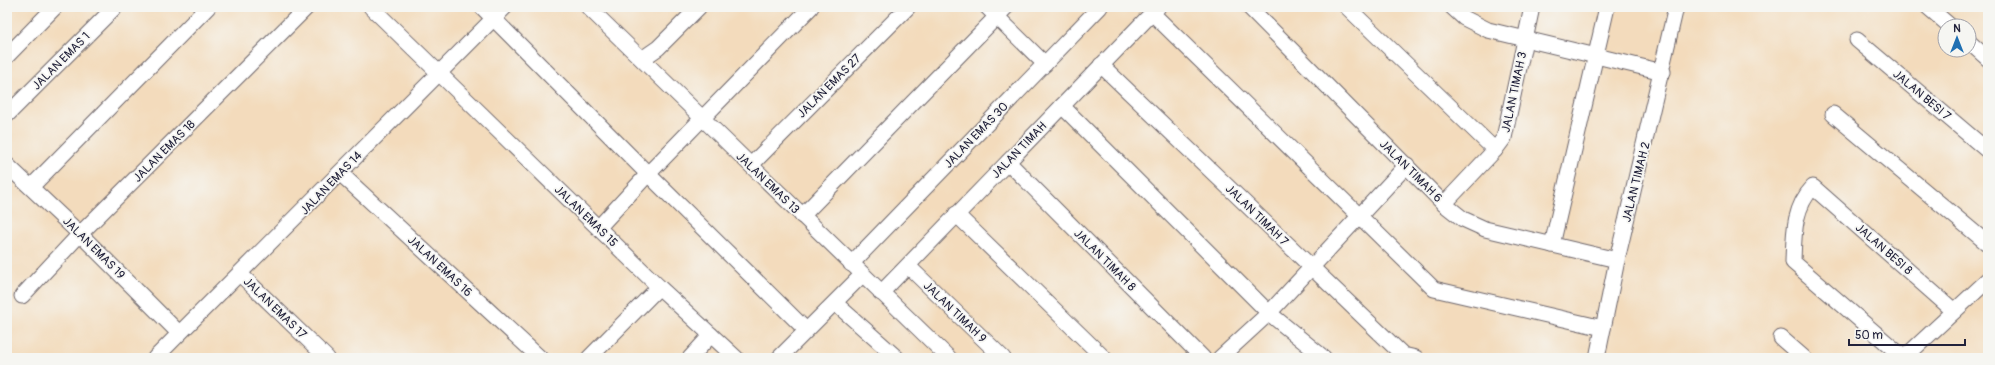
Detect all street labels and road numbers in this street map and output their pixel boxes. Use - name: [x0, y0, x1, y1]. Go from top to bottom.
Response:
- street label: JALAN EMAS 1: [29, 29, 93, 93]
- street label: JALAN TIMAH 3: [1499, 50, 1530, 134]
- street label: JALAN EMAS 27: [794, 51, 865, 121]
- street label: JALAN BESI 7: [1890, 67, 1954, 124]
- street label: JALAN EMAS 30: [941, 99, 1012, 171]
- street label: JALAN EMAS 18: [130, 117, 199, 186]
- street label: JALAN TIMAH: [989, 119, 1050, 182]
- street label: JALAN TIMAH 6: [1376, 137, 1445, 206]
- street label: JALAN TIMAH 2: [1619, 140, 1654, 224]
- street label: JALAN EMAS 14: [297, 148, 366, 218]
- street label: JALAN EMAS 13: [733, 149, 803, 218]
- street label: JALAN EMAS 15: [551, 182, 620, 250]
- street label: JALAN TIMAH 7: [1222, 182, 1292, 250]
- street label: JALAN EMAS 19: [59, 214, 128, 283]
- street label: JALAN BESI 8: [1852, 220, 1915, 278]
- street label: JALAN TIMAH 8: [1071, 226, 1139, 294]
- street label: JALAN EMAS 16: [404, 233, 475, 300]
- street label: JALAN EMAS 17: [240, 274, 310, 343]
- street label: JALAN TIMAH 9: [920, 279, 989, 346]

